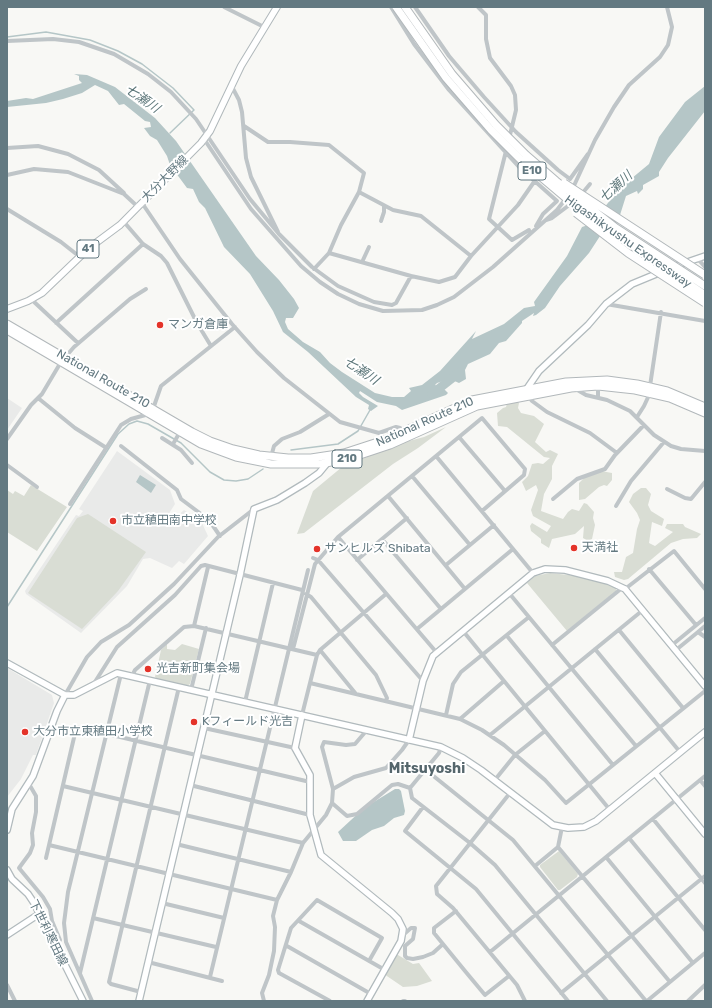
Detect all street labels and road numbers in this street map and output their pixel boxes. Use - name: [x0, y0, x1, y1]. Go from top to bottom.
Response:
- street label: 大分大野線: [139, 153, 191, 205]
- road number: E10: [518, 162, 546, 180]
- street label: Higashikyushu Expressway: [562, 193, 694, 291]
- road number: 41: [77, 240, 99, 258]
- street label: National Route 210: [54, 346, 152, 412]
- street label: National Route 210: [374, 394, 476, 450]
- road number: 210: [332, 450, 362, 468]
- street label: 下世利寒田線: [26, 897, 70, 969]

